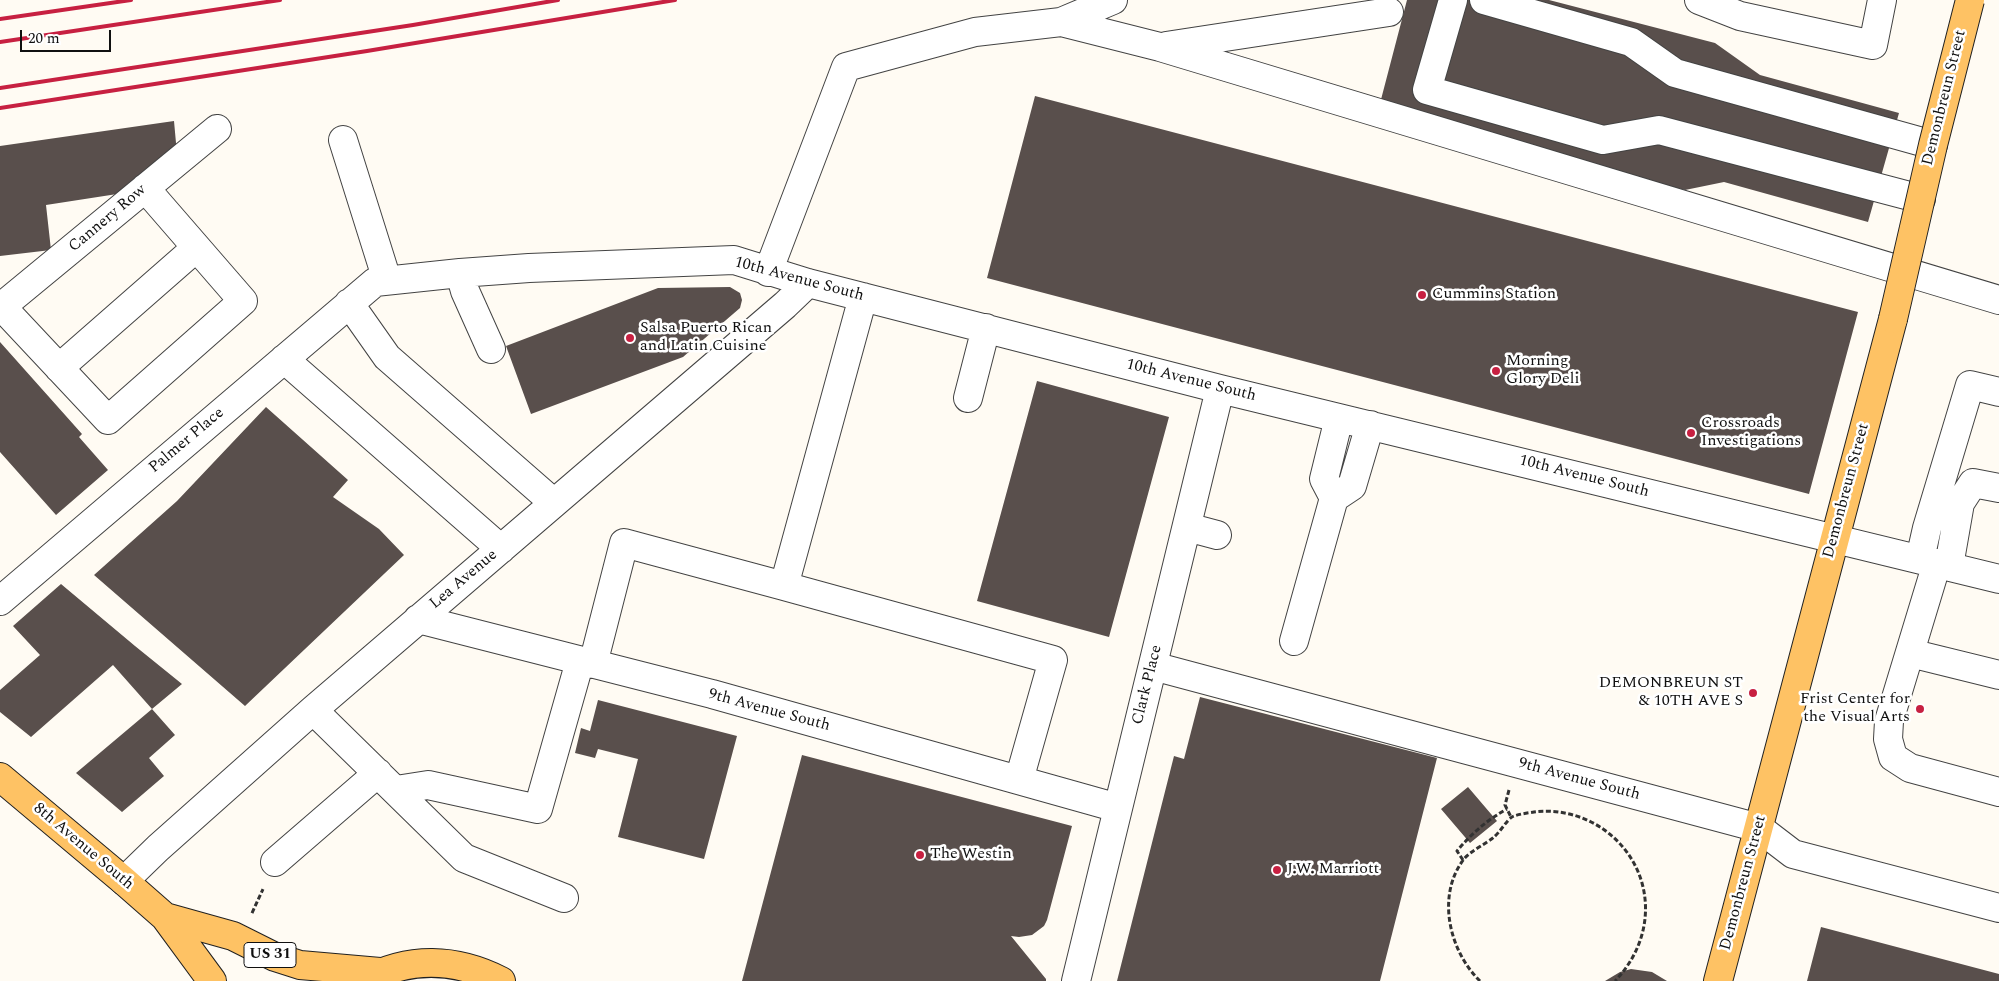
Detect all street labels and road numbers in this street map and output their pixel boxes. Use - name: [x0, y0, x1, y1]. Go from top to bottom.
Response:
- street label: Demonbreun Street: [1919, 28, 1971, 168]
- street label: Cannery Row: [65, 181, 151, 257]
- street label: 10th Avenue South: [732, 253, 866, 307]
- street label: 10th Avenue South: [1124, 356, 1258, 406]
- street label: Palmer Place: [145, 404, 229, 478]
- street label: Demonbreun Street: [1820, 421, 1874, 561]
- street label: 10th Avenue South: [1517, 452, 1651, 502]
- street label: Lea Avenue: [426, 546, 502, 614]
- street label: Clark Place: [1129, 643, 1167, 727]
- street label: 9th Avenue South: [706, 686, 832, 736]
- street label: 9th Avenue South: [1516, 755, 1642, 805]
- street label: 8th Avenue South: [29, 799, 137, 895]
- street label: Demonbreun Street: [1717, 813, 1771, 953]
- road number: US 31: [244, 942, 296, 968]

